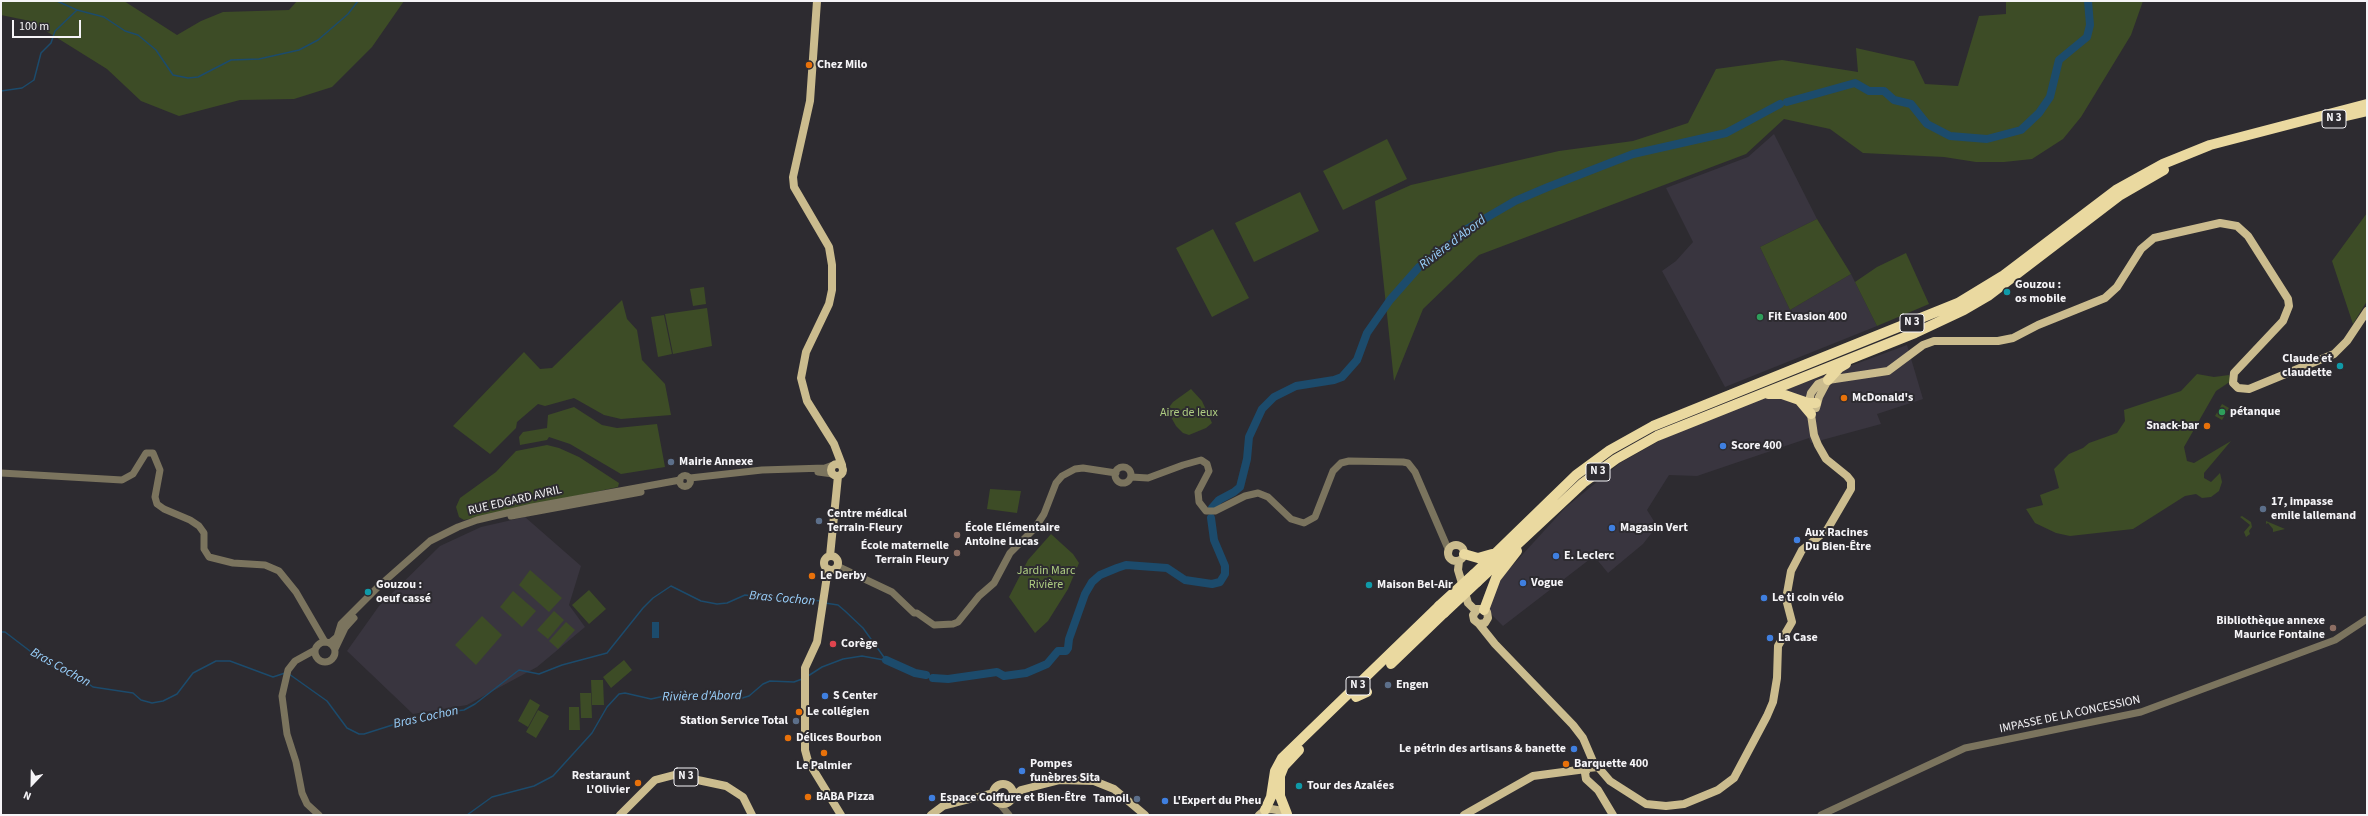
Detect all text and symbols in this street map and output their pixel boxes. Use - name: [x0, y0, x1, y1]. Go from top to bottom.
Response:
- scale bar: [14, 12, 83, 38]
- text: 100 m: [19, 18, 49, 35]
- place label: Chez Milo: [817, 58, 867, 72]
- marker: Chez Milo: [804, 60, 814, 70]
- road number: N 3: [2322, 110, 2346, 128]
- water label: Rivière d'Abord: [1417, 213, 1489, 273]
- place label: Gouzou : os mobile: [2015, 278, 2066, 306]
- marker: Gouzou : os mobile: [2002, 287, 2012, 297]
- place label: Fit Evasion 400: [1768, 310, 1847, 324]
- marker: Fit Evasion 400: [1755, 312, 1765, 322]
- road number: N 3: [1900, 314, 1924, 332]
- place label: Claude et claudette: [2282, 352, 2332, 380]
- marker: Claude et claudette: [2335, 361, 2345, 371]
- place label: McDonald's: [1852, 391, 1913, 405]
- marker: McDonald's: [1839, 393, 1849, 403]
- place label: pétanque: [2230, 405, 2280, 419]
- park label: Aire de Ieux: [1160, 406, 1218, 420]
- marker: pétanque: [2217, 407, 2227, 417]
- place label: Snack-bar: [2146, 419, 2199, 433]
- marker: Snack-bar: [2202, 421, 2212, 431]
- place label: Score 400: [1731, 439, 1782, 453]
- marker: Score 400: [1718, 441, 1728, 451]
- place label: Mairie Annexe: [679, 455, 753, 469]
- marker: Mairie Annexe: [666, 457, 676, 467]
- road number: N 3: [1586, 463, 1610, 481]
- street label: RUE EDGARD AVRIL: [467, 483, 563, 519]
- place label: 17, impasse emile lallemand: [2271, 495, 2356, 523]
- marker: 17, impasse emile lallemand: [2258, 504, 2268, 514]
- place label: Centre médical Terrain-Fleury: [827, 507, 907, 535]
- marker: Centre médical Terrain-Fleury: [814, 516, 824, 526]
- place label: École Elémentaire Antoine Lucas: [965, 521, 1060, 549]
- place label: Magasin Vert: [1620, 521, 1688, 535]
- marker: Magasin Vert: [1607, 523, 1617, 533]
- place label: Aux Racines Du Bien-Être: [1805, 526, 1871, 554]
- marker: École Elémentaire Antoine Lucas: [952, 530, 962, 540]
- marker: Aux Racines Du Bien-Être: [1792, 535, 1802, 545]
- place label: École maternelle Terrain Fleury: [861, 539, 949, 567]
- marker: École maternelle Terrain Fleury: [952, 548, 962, 558]
- place label: E. Leclerc: [1564, 549, 1614, 563]
- marker: E. Leclerc: [1551, 551, 1561, 561]
- park label: Jardin Marc Rivière: [1017, 564, 1075, 592]
- place label: Le Derby: [820, 569, 866, 583]
- marker: Le Derby: [807, 571, 817, 581]
- place label: Vogue: [1531, 576, 1564, 590]
- place label: Gouzou : oeuf cassé: [376, 578, 431, 606]
- place label: Maison Bel-Air: [1377, 578, 1453, 592]
- marker: Vogue: [1518, 578, 1528, 588]
- marker: Maison Bel-Air: [1364, 580, 1374, 590]
- marker: Gouzou : oeuf cassé: [363, 587, 373, 597]
- water label: Bras Cochon: [748, 588, 816, 610]
- place label: Le ti coin vélo: [1772, 591, 1844, 605]
- marker: Le ti coin vélo: [1759, 593, 1769, 603]
- place label: Bibliothèque annexe Maurice Fontaine: [2216, 614, 2325, 642]
- marker: Bibliothèque annexe Maurice Fontaine: [2328, 623, 2338, 633]
- place label: La Case: [1778, 631, 1818, 645]
- marker: La Case: [1765, 633, 1775, 643]
- place label: Corège: [841, 637, 878, 651]
- marker: Corège: [828, 639, 838, 649]
- water label: Bras Cochon: [27, 645, 93, 691]
- road number: N 3: [1346, 677, 1370, 695]
- place label: Engen: [1396, 678, 1429, 692]
- marker: Engen: [1383, 680, 1393, 690]
- water label: Rivière d'Abord: [662, 689, 742, 705]
- place label: S Center: [833, 689, 878, 703]
- marker: S Center: [820, 691, 830, 701]
- street label: IMPASSE DE LA CONCESSION: [1998, 693, 2142, 737]
- water label: Bras Cochon: [392, 703, 460, 733]
- place label: Le collégien: [807, 705, 869, 719]
- marker: Le collégien: [794, 707, 804, 717]
- place label: Station Service Total: [680, 714, 788, 728]
- marker: Station Service Total: [791, 716, 801, 726]
- place label: Délices Bourbon: [796, 731, 882, 745]
- marker: Délices Bourbon: [783, 733, 793, 743]
- place label: Le pétrin des artisans & banette: [1399, 742, 1566, 756]
- marker: Le pétrin des artisans & banette: [1569, 744, 1579, 754]
- marker: Le Palmier: [819, 748, 829, 758]
- place label: Pompes funèbres Sita: [1030, 757, 1100, 785]
- place label: Barquette 400: [1574, 757, 1648, 771]
- place label: Le Palmier: [796, 759, 852, 773]
- marker: Barquette 400: [1561, 759, 1571, 769]
- north arrow: [12, 764, 52, 804]
- marker: Pompes funèbres Sita: [1017, 766, 1027, 776]
- road number: N 3: [674, 768, 698, 786]
- place label: Restaraunt L'Olivier: [572, 769, 630, 797]
- marker: Restaraunt L'Olivier: [633, 778, 643, 788]
- place label: Tour des Azalées: [1307, 779, 1394, 793]
- marker: Tour des Azalées: [1294, 781, 1304, 791]
- text: N: [21, 787, 34, 804]
- place label: BABA Pizza: [816, 790, 874, 804]
- place label: Espace Coiffure et Bien-Être: [940, 791, 1086, 805]
- marker: BABA Pizza: [803, 792, 813, 802]
- place label: Tamoil: [1093, 792, 1129, 806]
- marker: Espace Coiffure et Bien-Être: [927, 793, 937, 803]
- marker: Tamoil: [1132, 794, 1142, 804]
- place label: L'Expert du Pheu: [1173, 794, 1261, 808]
- marker: L'Expert du Pheu: [1160, 796, 1170, 806]

